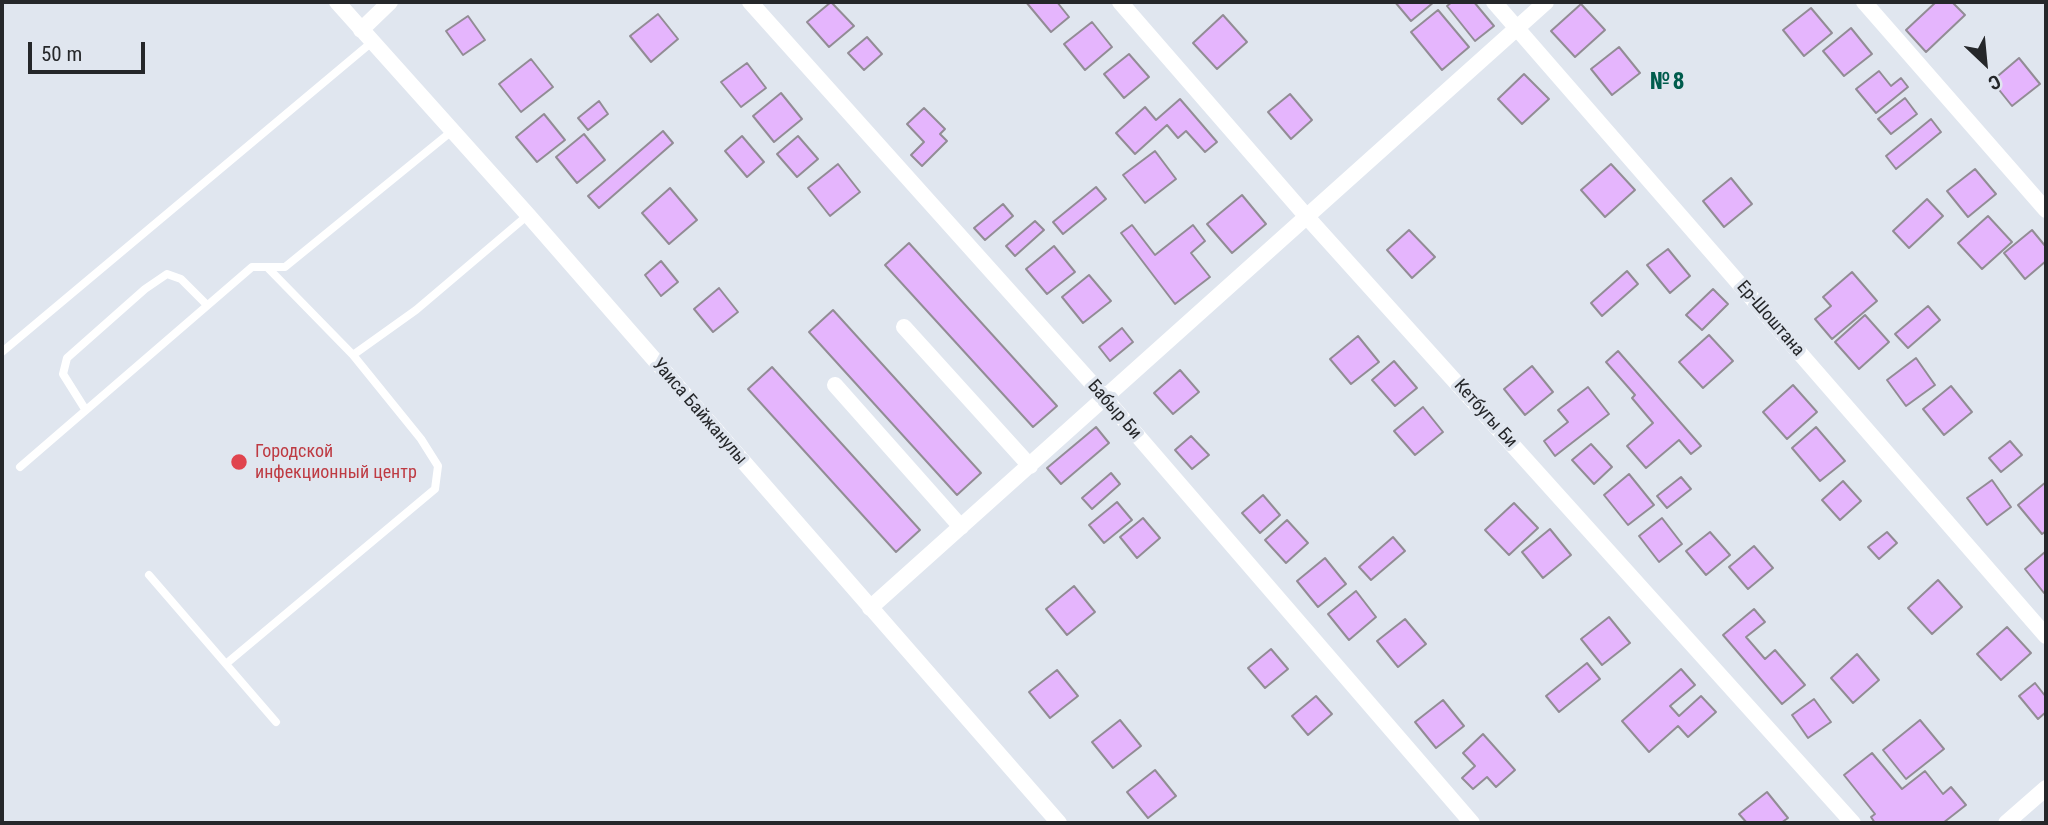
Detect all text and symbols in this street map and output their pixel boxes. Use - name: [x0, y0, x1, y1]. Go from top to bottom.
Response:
- scale bar: [32, 28, 149, 72]
- north arrow: [1950, 28, 2020, 98]
- text: 50 m: [41, 42, 82, 66]
- district label: №8: [1650, 69, 1686, 97]
- text: С: [1985, 70, 2004, 95]
- street label: Ер-Шоштана: [1731, 277, 1809, 361]
- street label: Уаиса Байжанулы: [647, 354, 751, 470]
- street label: Кетбугы Би: [1449, 375, 1521, 453]
- street label: Бабыр Би: [1082, 376, 1146, 444]
- place label: Городской инфекционный центр: [255, 441, 417, 484]
- marker: Городской инфекционный центр: [229, 452, 249, 472]

